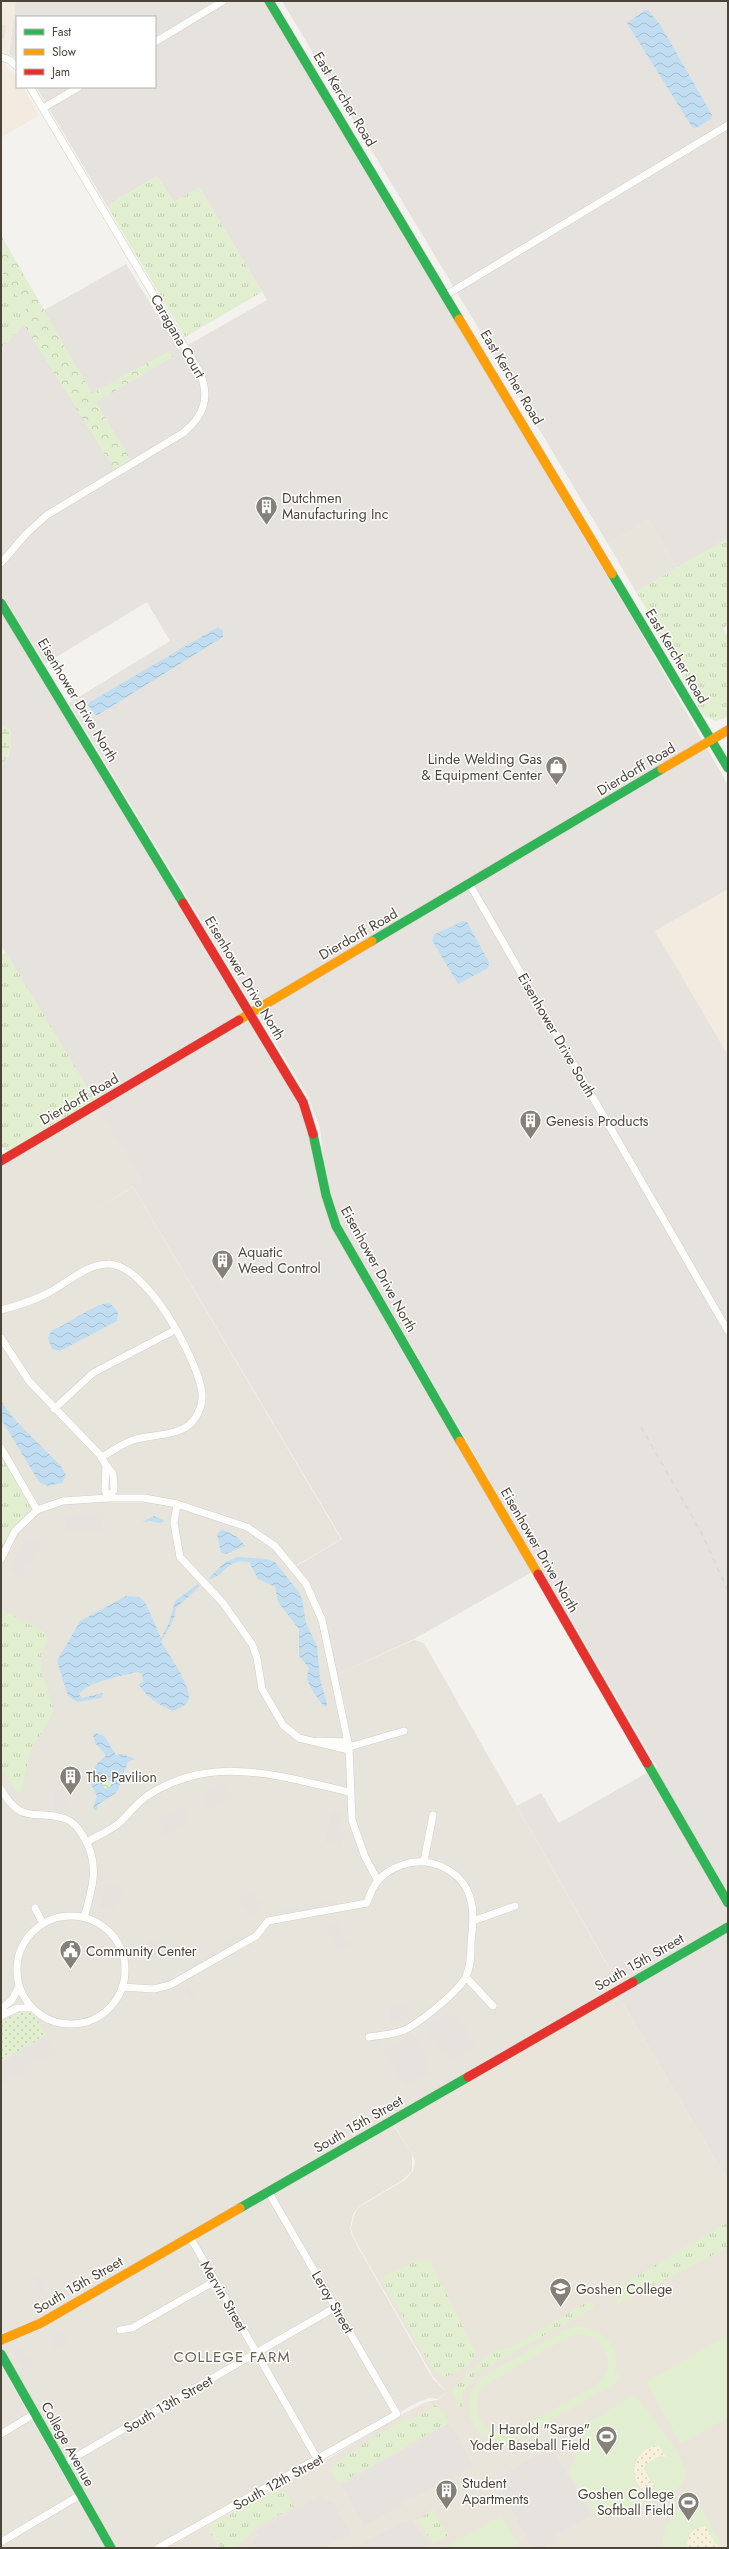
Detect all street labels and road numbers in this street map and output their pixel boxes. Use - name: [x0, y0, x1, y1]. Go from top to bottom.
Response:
- street label: East Kercher Road: [309, 48, 381, 150]
- street label: Caragana Court: [146, 290, 210, 382]
- street label: East Kercher Road: [476, 326, 548, 428]
- street label: East Kercher Road: [641, 605, 713, 707]
- street label: Eisenhower Drive North: [33, 634, 123, 766]
- street label: Dierdorff Road: [593, 738, 679, 800]
- street label: Dierdorff Road: [315, 903, 401, 965]
- street label: Eisenhower Drive North: [200, 912, 290, 1044]
- street label: Eisenhower Drive South: [513, 969, 601, 1101]
- street label: Dierdorff Road: [36, 1068, 122, 1130]
- street label: Eisenhower Drive North: [336, 1202, 422, 1336]
- street label: Eisenhower Drive North: [496, 1484, 584, 1616]
- street label: South 15th Street: [591, 1928, 688, 1996]
- street label: South 15th Street: [310, 2090, 407, 2158]
- street label: South 15th Street: [30, 2251, 127, 2319]
- street label: Mervin Street: [196, 2257, 253, 2336]
- street label: Leroy Street: [307, 2267, 359, 2338]
- street label: South 13th Street: [120, 2370, 217, 2438]
- street label: College Avenue: [36, 2398, 100, 2490]
- street label: South 12th Street: [229, 2449, 327, 2515]

